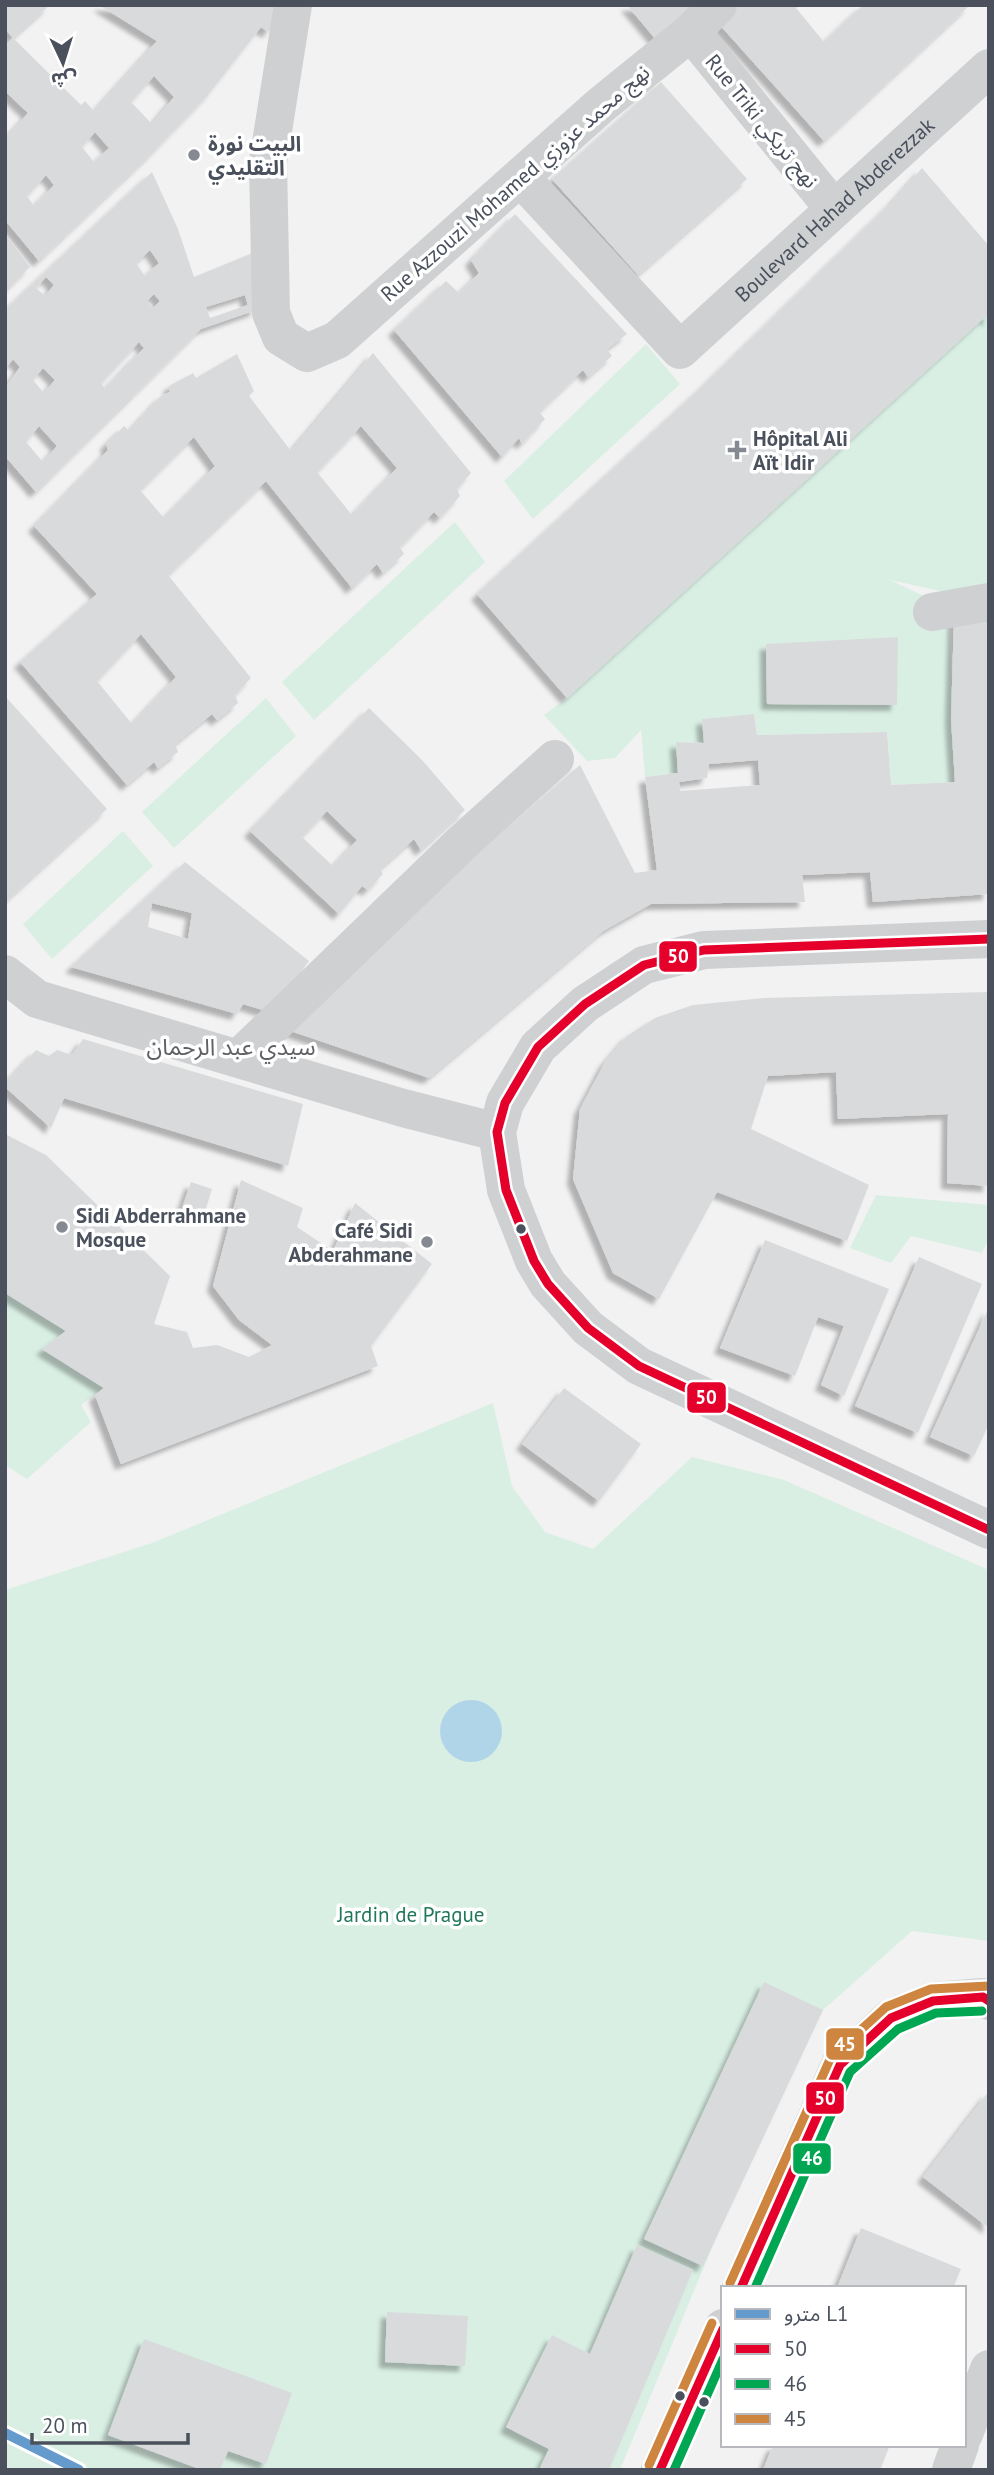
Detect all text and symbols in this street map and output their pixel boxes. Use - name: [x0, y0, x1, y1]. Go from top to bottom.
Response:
- north arrow: [28, 28, 98, 98]
- street label: Rue Triki نهج تريكي: [697, 49, 824, 195]
- street label: Rue Azzouzi Mohamed نهج محمد عزوزي: [375, 59, 657, 309]
- text: ش: [50, 67, 78, 93]
- street label: Boulevard Hahad Abderezzak: [729, 111, 940, 307]
- place label: البيت نورة التقليدي: [208, 130, 301, 184]
- marker: البيت نورة التقليدي: [186, 147, 202, 163]
- place label: Hôpital Ali Aït Idir: [753, 425, 848, 476]
- marker: Hôpital Ali Aït Idir: [727, 440, 747, 460]
- line badge: 50: [658, 940, 698, 973]
- text: 50: [667, 944, 689, 968]
- district label: سيدي عبد الرحمان: [146, 1032, 316, 1064]
- place label: Sidi Abderrahmane Mosque: [76, 1202, 246, 1253]
- place label: Café Sidi Abderahmane: [288, 1217, 413, 1268]
- marker: Sidi Abderrahmane Mosque: [54, 1219, 70, 1235]
- unlabelled marker: [514, 1222, 528, 1236]
- marker: Café Sidi Abderahmane: [419, 1234, 435, 1250]
- line badge: 50: [686, 1381, 727, 1414]
- text: 50: [695, 1385, 717, 1409]
- park label: Jardin de Prague: [336, 1901, 485, 1928]
- line badge: 45: [825, 2027, 865, 2061]
- text: 45: [834, 2032, 856, 2056]
- line badge: 50: [805, 2081, 845, 2115]
- text: 50: [814, 2086, 836, 2110]
- line badge: 46: [792, 2142, 832, 2175]
- text: 46: [801, 2146, 823, 2170]
- legend: [721, 2286, 966, 2447]
- text: مترو L1: [784, 2300, 848, 2327]
- text: 50: [784, 2335, 807, 2362]
- text: 46: [784, 2370, 807, 2397]
- unlabelled marker: [673, 2389, 687, 2403]
- unlabelled marker: [697, 2395, 711, 2409]
- scale bar: [32, 2402, 187, 2446]
- text: 45: [784, 2405, 807, 2432]
- text: 20 m: [42, 2412, 88, 2439]

